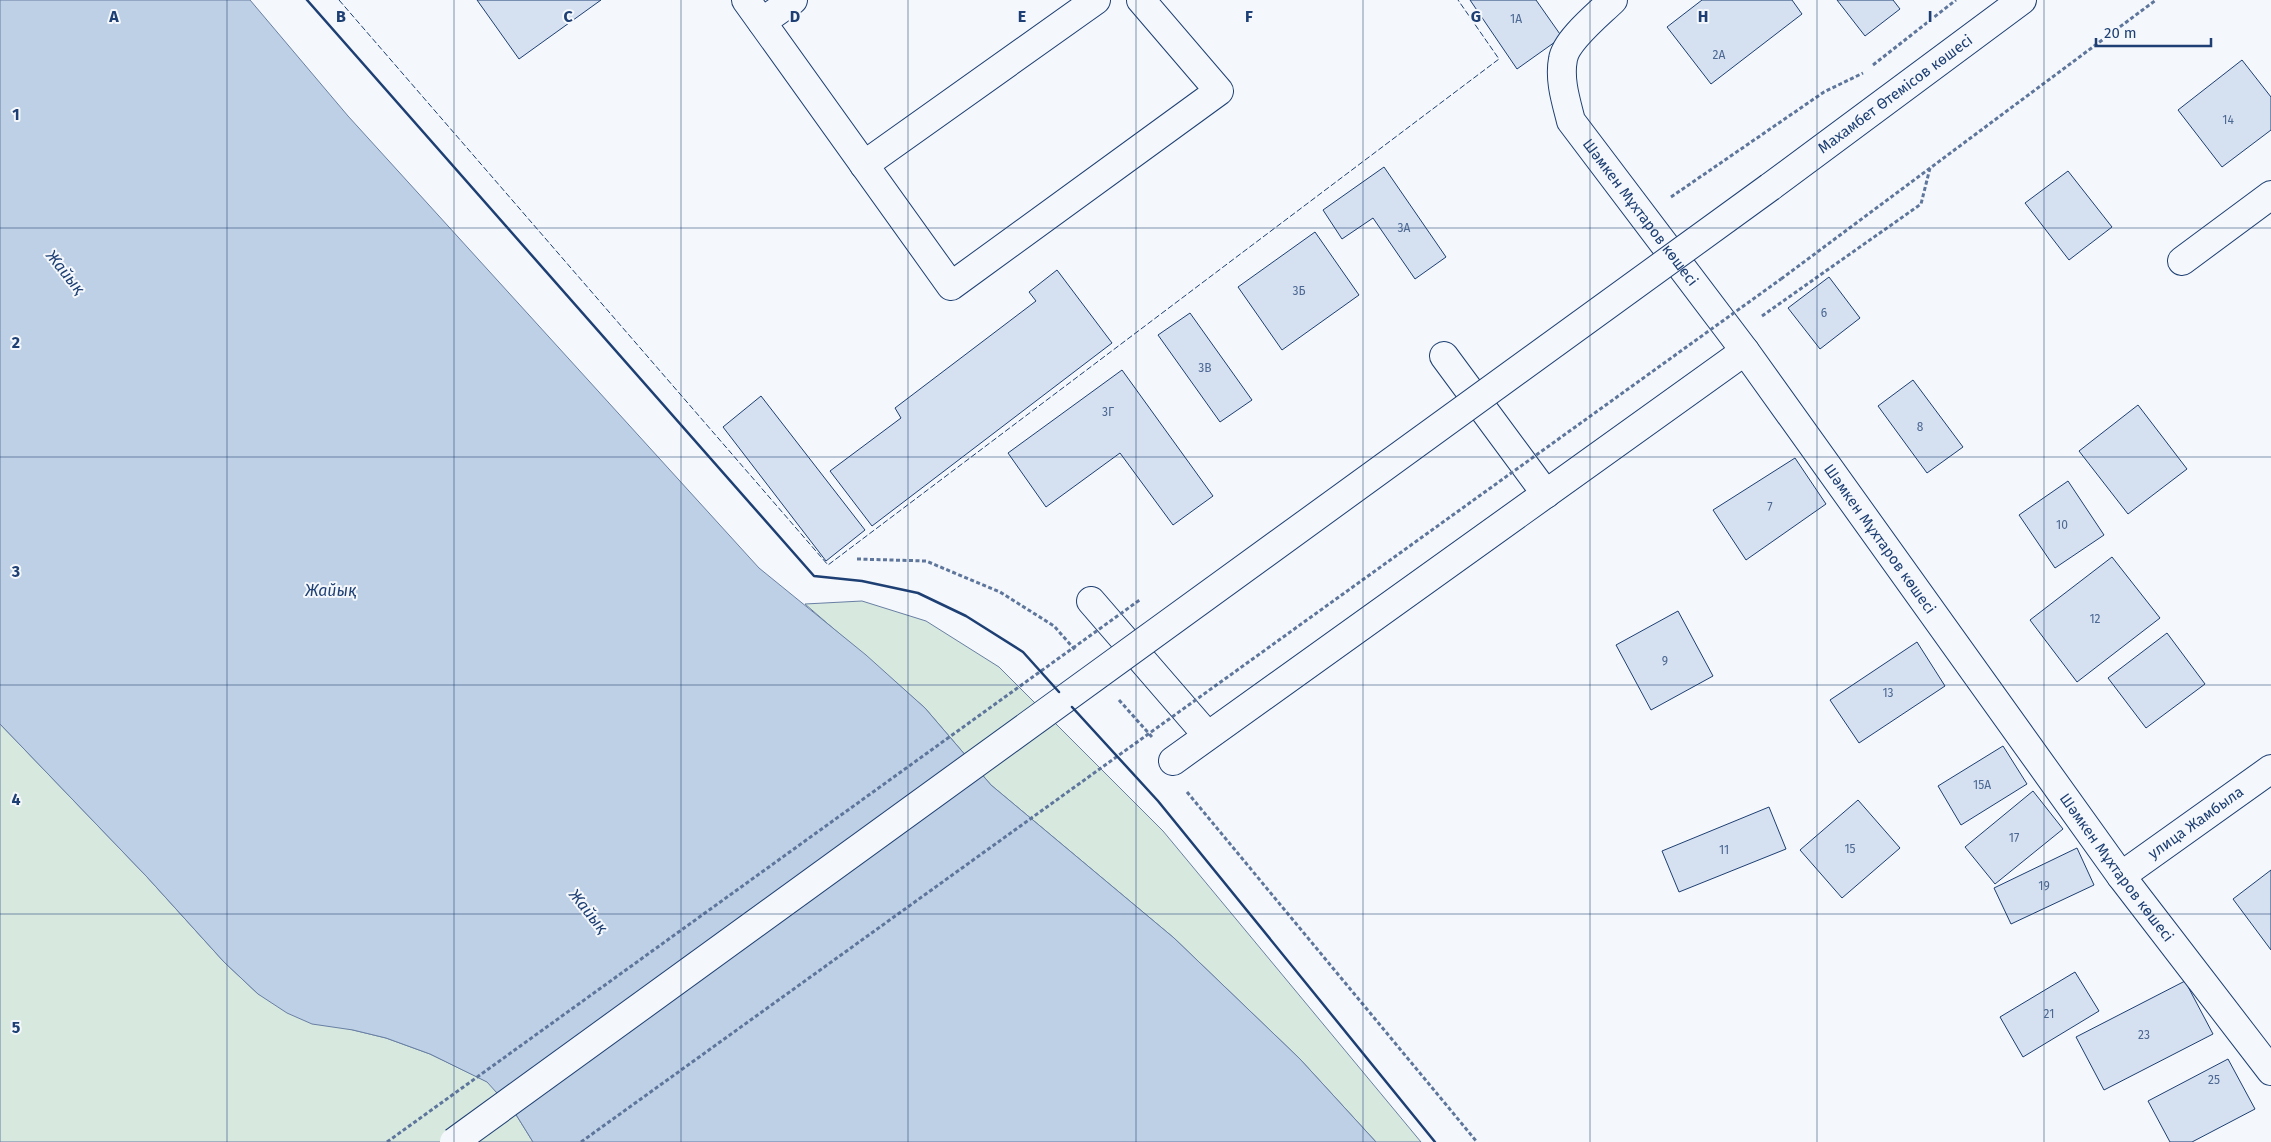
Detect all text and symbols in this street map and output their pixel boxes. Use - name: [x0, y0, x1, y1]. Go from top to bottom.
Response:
- text: A: [108, 7, 119, 26]
- text: B: [336, 7, 346, 26]
- text: C: [563, 7, 573, 26]
- text: D: [790, 7, 800, 26]
- text: E: [1018, 7, 1026, 26]
- text: F: [1245, 7, 1253, 26]
- text: G: [1471, 7, 1481, 26]
- text: H: [1698, 7, 1708, 26]
- text: I: [1928, 7, 1932, 26]
- house number: 1А: [1510, 12, 1522, 26]
- scale bar: [2096, 15, 2211, 47]
- text: 20 m: [2104, 24, 2137, 42]
- street label: Махамбет Өтемісов көшесі: [1815, 31, 1976, 157]
- house number: 2А: [1713, 48, 1726, 62]
- text: 1: [12, 105, 20, 124]
- house number: 14: [2222, 113, 2234, 127]
- street label: Шәмкен Мұхтаров көшесі: [1579, 135, 1702, 290]
- house number: 3А: [1398, 221, 1411, 235]
- water label: Жайық: [41, 246, 89, 299]
- house number: 3Б: [1293, 284, 1306, 298]
- house number: 6: [1821, 306, 1827, 320]
- text: 2: [12, 333, 20, 352]
- house number: 3В: [1198, 361, 1212, 375]
- house number: 3Г: [1102, 405, 1114, 419]
- house number: 8: [1917, 420, 1924, 434]
- street label: Шәмкен Мұхтаров көшесі: [1820, 461, 1939, 617]
- house number: 7: [1767, 500, 1773, 514]
- house number: 10: [2056, 518, 2068, 532]
- text: 3: [11, 562, 20, 581]
- water label: Жайық: [304, 581, 357, 600]
- house number: 12: [2089, 612, 2101, 626]
- house number: 9: [1662, 654, 1668, 668]
- house number: 13: [1882, 686, 1894, 700]
- house number: 15А: [1973, 778, 1991, 792]
- street label: улица Жамбыла: [2145, 782, 2247, 863]
- text: 4: [11, 790, 21, 809]
- street label: Шәмкен Мұхтаров көшесі: [2056, 790, 2177, 945]
- house number: 17: [2009, 831, 2019, 845]
- house number: 15: [1844, 842, 1856, 856]
- house number: 11: [1719, 843, 1729, 857]
- house number: 19: [2038, 879, 2050, 893]
- water label: Жайық: [564, 885, 612, 938]
- house number: 21: [2044, 1007, 2054, 1021]
- text: 5: [12, 1018, 21, 1037]
- house number: 23: [2138, 1028, 2150, 1042]
- house number: 25: [2208, 1073, 2220, 1087]

